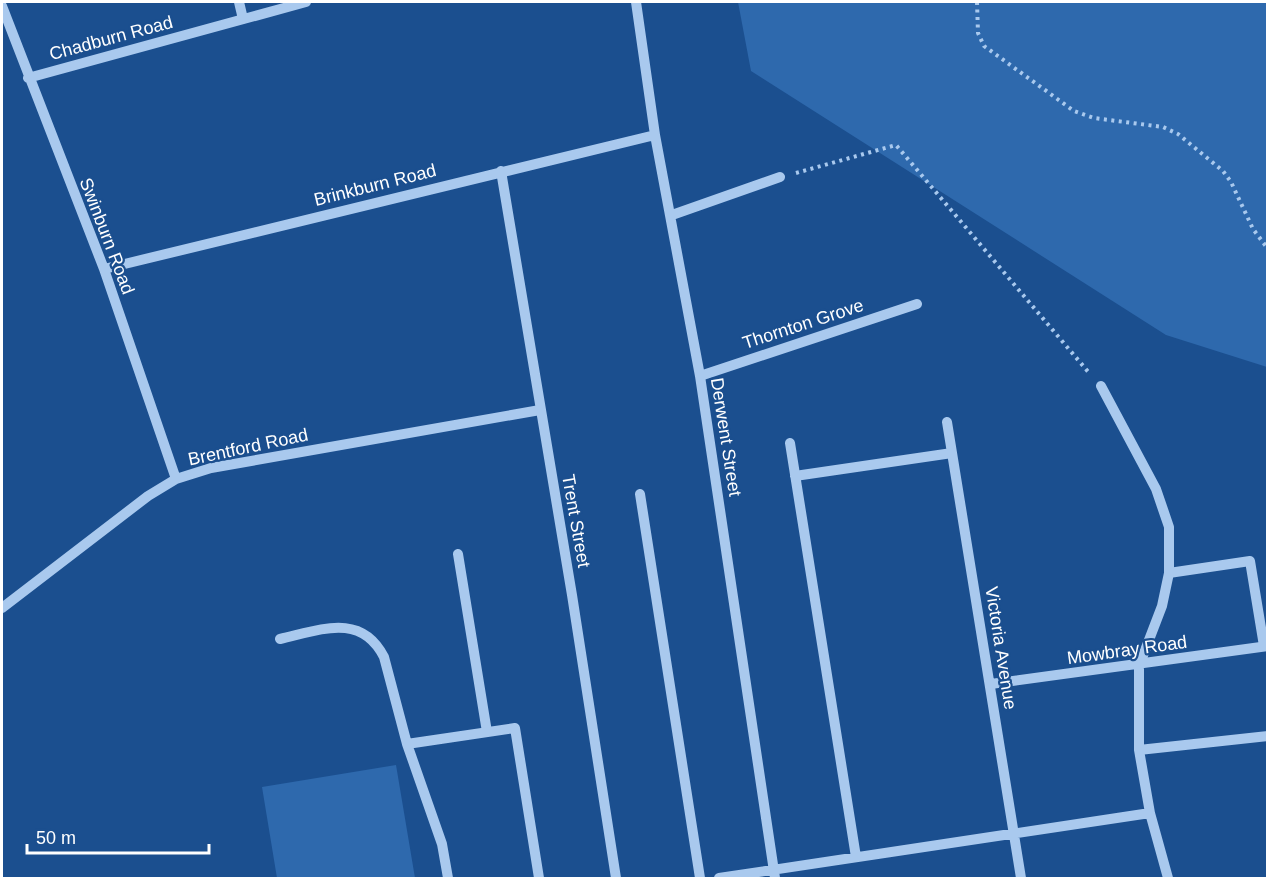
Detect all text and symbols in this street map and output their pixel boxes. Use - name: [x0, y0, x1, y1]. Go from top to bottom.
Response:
- street label: Chadburn Road: [47, 12, 175, 64]
- street label: Brinkburn Road: [312, 160, 438, 210]
- street label: Swinburn Road: [76, 175, 138, 297]
- street label: Thornton Grove: [740, 295, 866, 353]
- street label: Derwent Street: [707, 376, 745, 498]
- street label: Brentford Road: [186, 425, 310, 469]
- street label: Trent Street: [558, 473, 594, 569]
- street label: Victoria Avenue: [981, 585, 1021, 711]
- street label: Mowbray Road: [1066, 632, 1188, 668]
- scale bar: [27, 817, 208, 855]
- text: 50 m: [36, 828, 76, 848]

